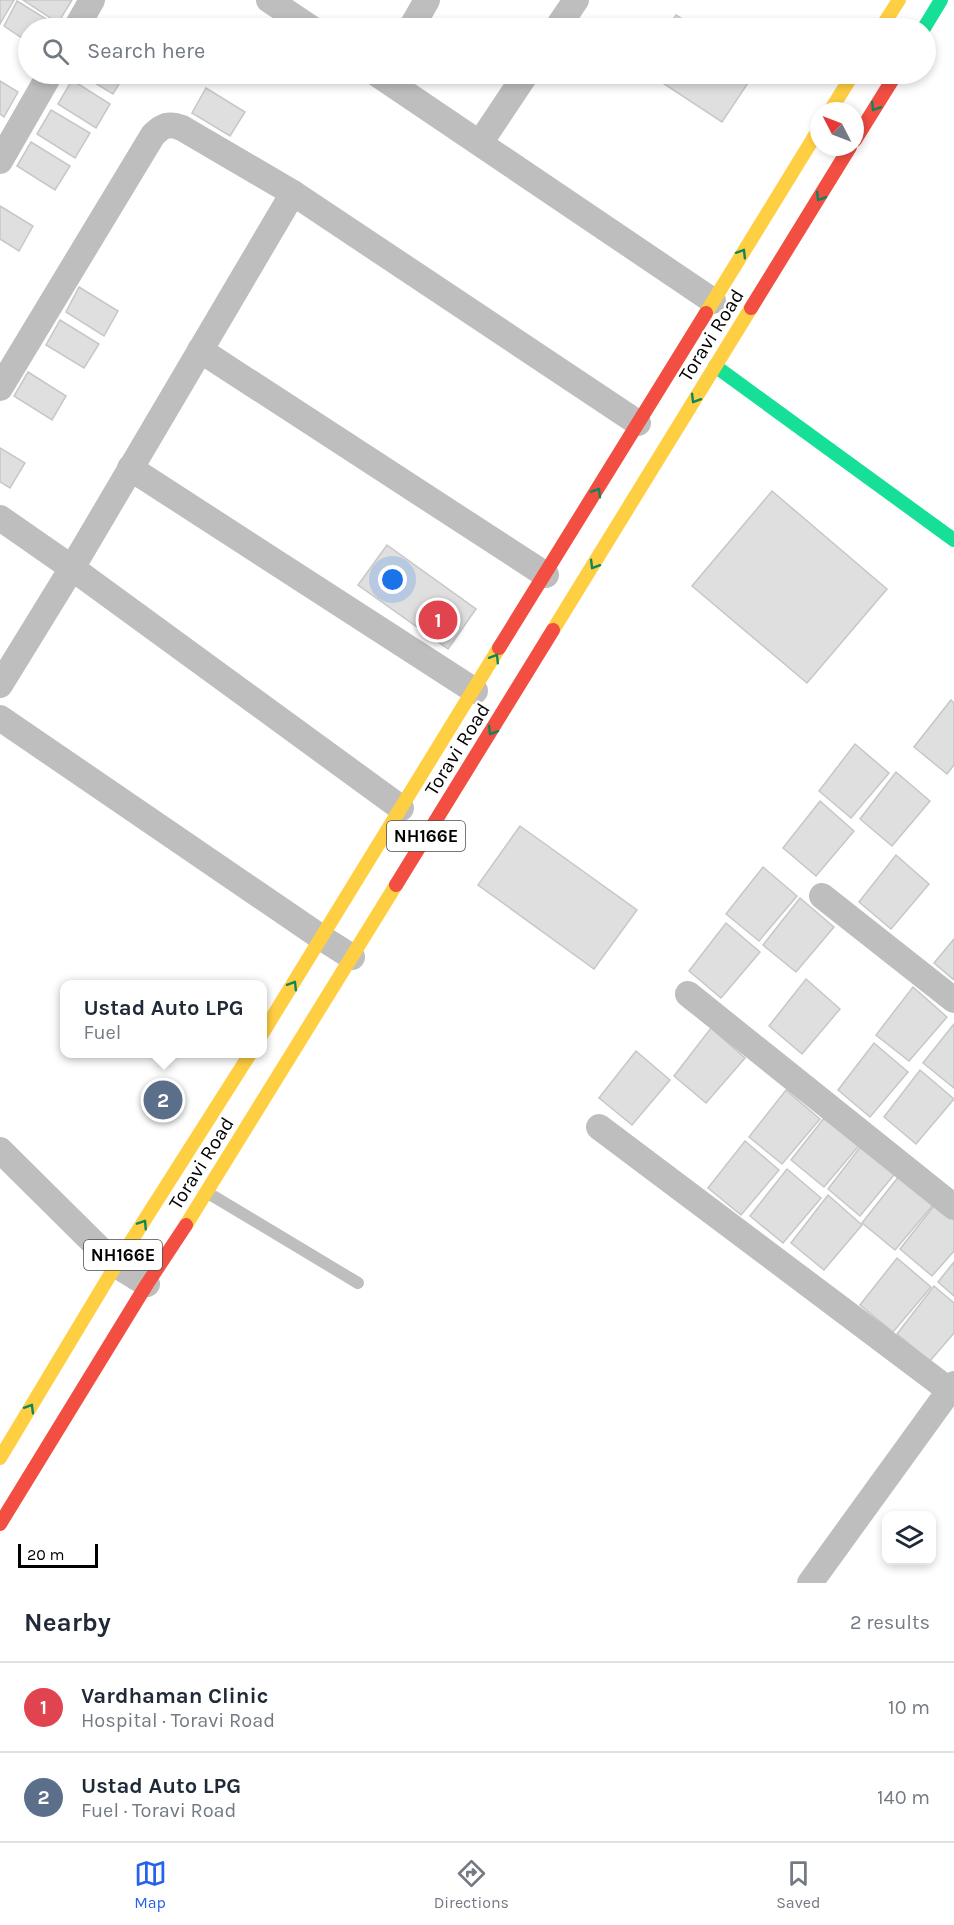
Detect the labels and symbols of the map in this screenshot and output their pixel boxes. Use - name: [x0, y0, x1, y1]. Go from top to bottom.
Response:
- one-way arrow: [872, 100, 883, 111]
- north arrow: [810, 102, 864, 156]
- one-way arrow: [815, 191, 827, 201]
- one-way arrow: [734, 249, 745, 260]
- street label: Toravi Road: [674, 285, 749, 386]
- one-way arrow: [691, 393, 703, 403]
- one-way arrow: [589, 488, 601, 498]
- one-way arrow: [590, 559, 602, 569]
- your location: [378, 565, 407, 594]
- pin: 1: [418, 598, 458, 642]
- one-way arrow: [487, 654, 499, 664]
- street label: Toravi Road: [420, 699, 495, 800]
- one-way arrow: [487, 725, 499, 735]
- road number: NH166E: [387, 821, 465, 851]
- one-way arrow: [285, 981, 297, 991]
- pin: 2: [144, 1078, 182, 1122]
- street label: Toravi Road: [164, 1113, 239, 1214]
- one-way arrow: [136, 1219, 147, 1230]
- road number: NH166E: [84, 1240, 162, 1270]
- one-way arrow: [23, 1404, 35, 1414]
- scale bar: [18, 1541, 98, 1568]

